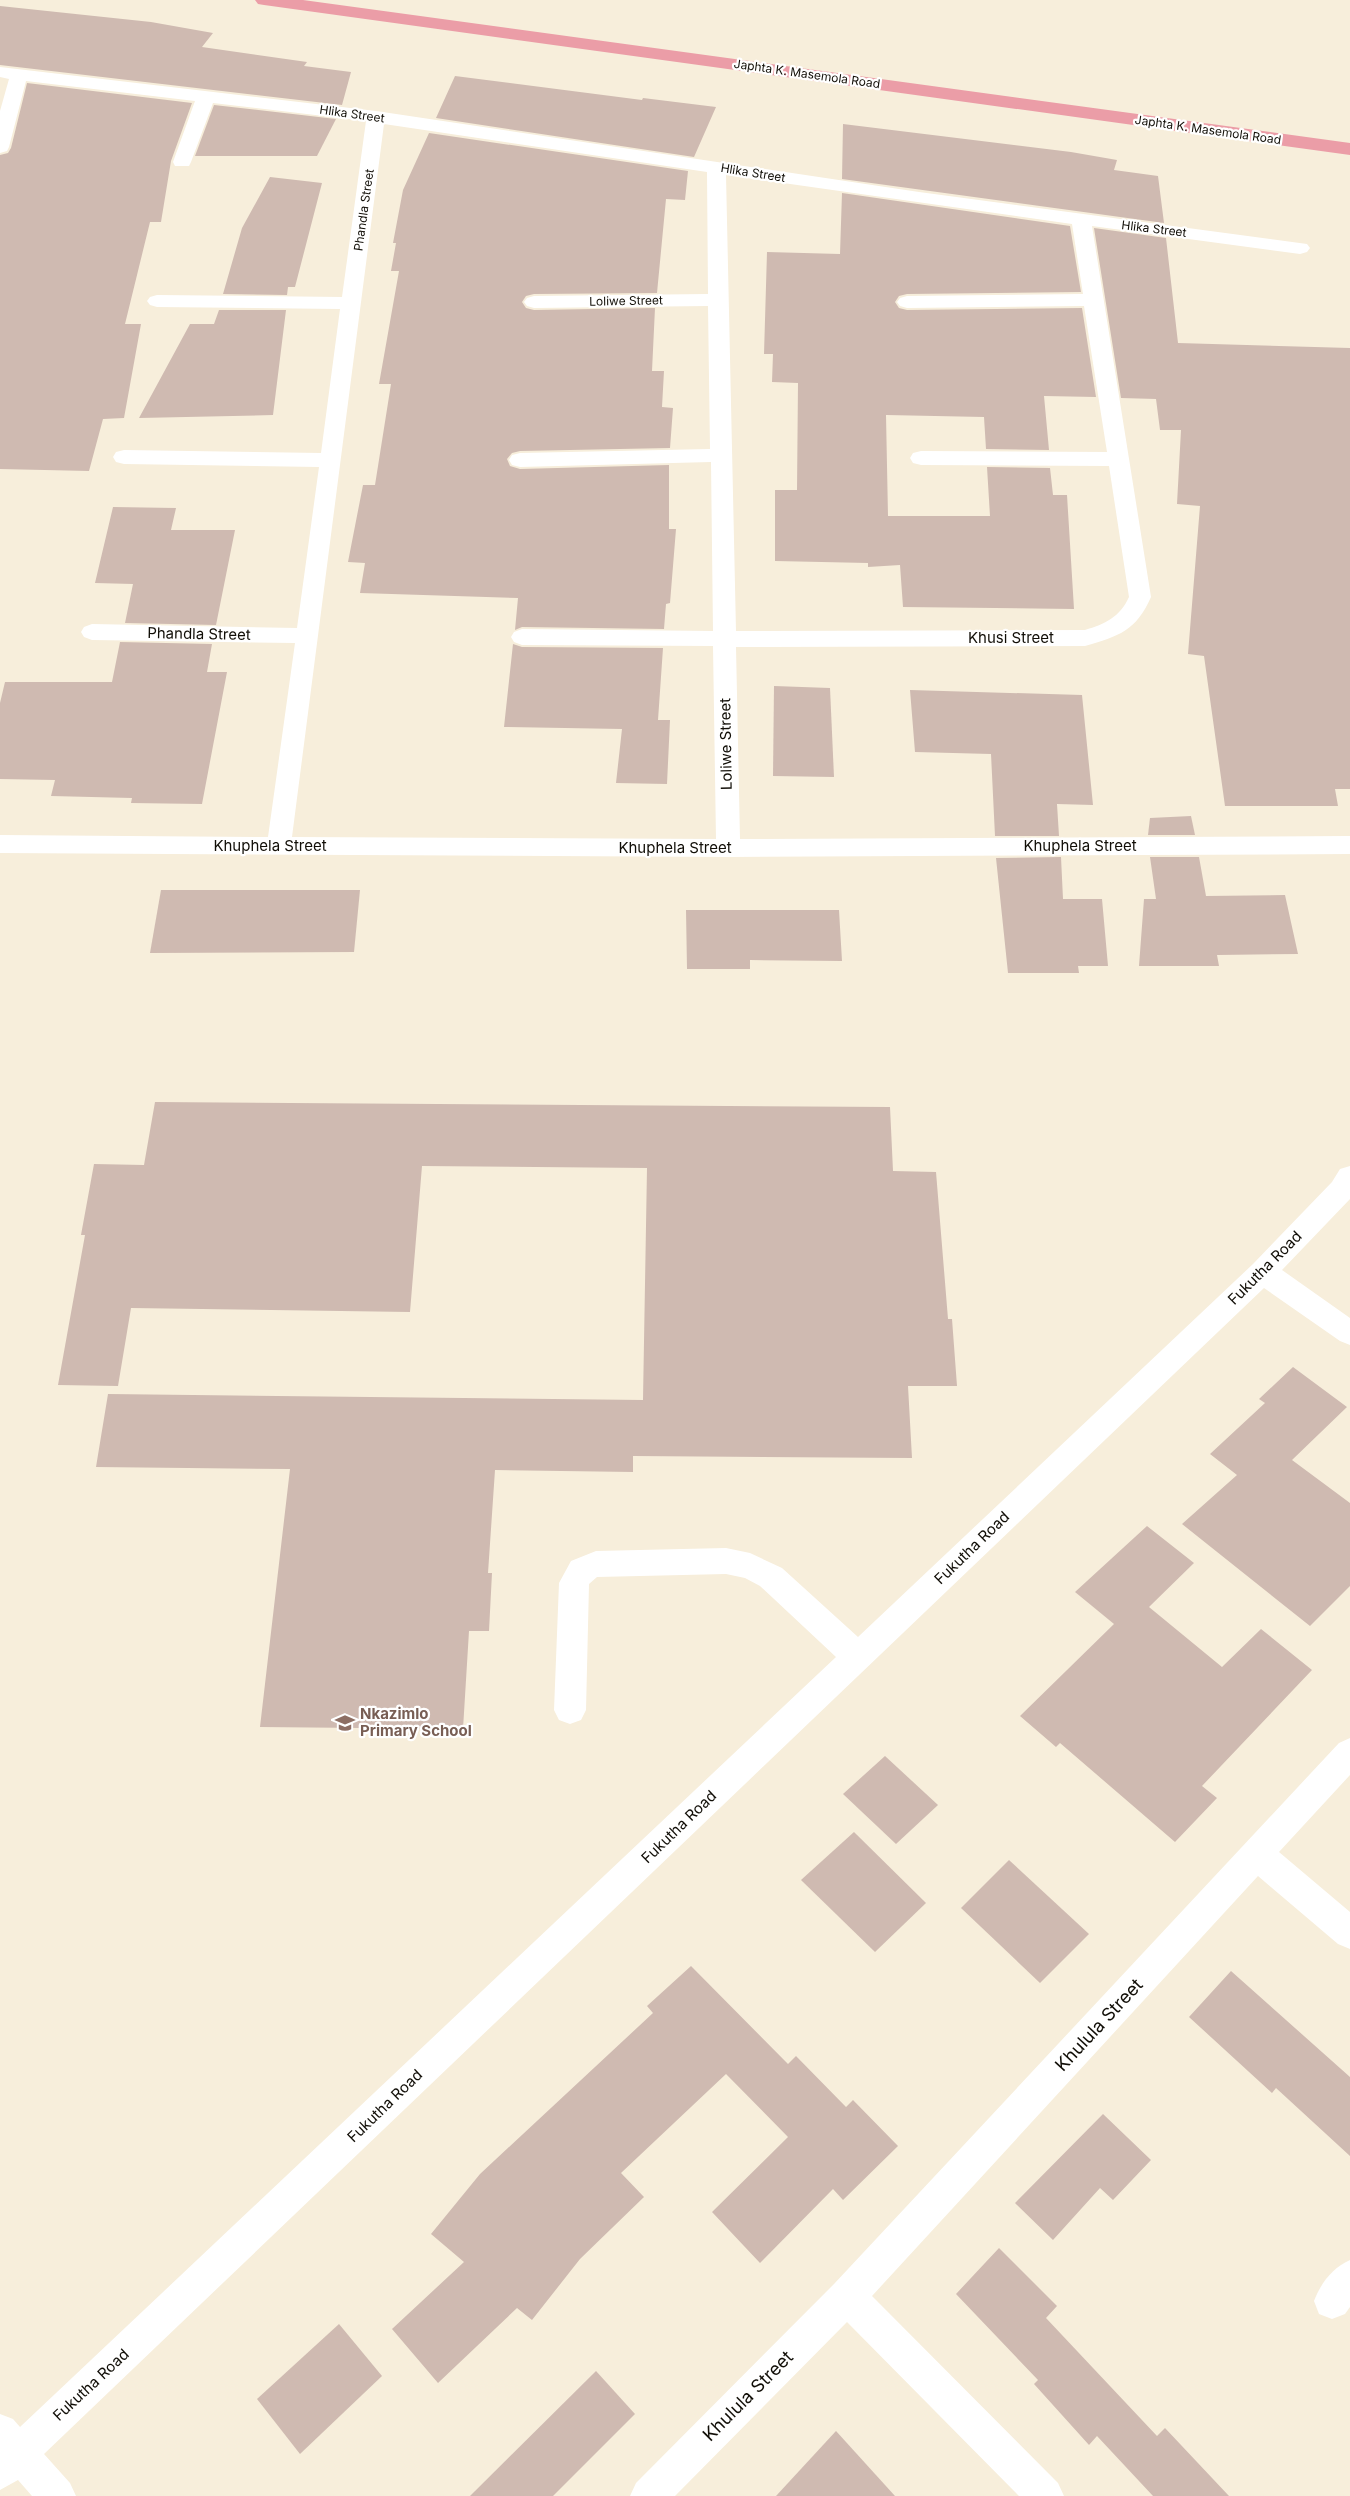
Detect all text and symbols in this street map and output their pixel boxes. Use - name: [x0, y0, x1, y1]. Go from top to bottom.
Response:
- street label: Japhta K. Masemola Road: [733, 56, 881, 91]
- street label: Hlika Street: [319, 102, 386, 125]
- street label: Japhta K. Masemola Road: [1134, 112, 1282, 147]
- street label: Hlika Street: [720, 160, 787, 185]
- street label: Phandla Street: [350, 168, 377, 252]
- street label: Hlika Street: [1121, 217, 1187, 240]
- street label: Loliwe Street: [589, 292, 663, 309]
- street label: Phandla Street: [147, 623, 251, 644]
- street label: Khusi Street: [968, 628, 1054, 647]
- street label: Loliwe Street: [715, 698, 736, 790]
- street label: Khuphela Street: [213, 836, 327, 855]
- street label: Khuphela Street: [1023, 836, 1137, 855]
- street label: Khuphela Street: [618, 838, 732, 857]
- street label: Fukutha Road: [1224, 1227, 1306, 1309]
- street label: Fukutha Road: [930, 1507, 1013, 1588]
- place label: Nkazimlo Primary School: [360, 1704, 472, 1740]
- school or university icon: Nkazimlo Primary School: [334, 1712, 356, 1734]
- street label: Fukutha Road: [637, 1786, 720, 1867]
- street label: Khulula Street: [1050, 1974, 1147, 2075]
- street label: Fukutha Road: [343, 2065, 426, 2146]
- street label: Fukutha Road: [49, 2345, 133, 2425]
- street label: Khulula Street: [698, 2346, 797, 2445]

